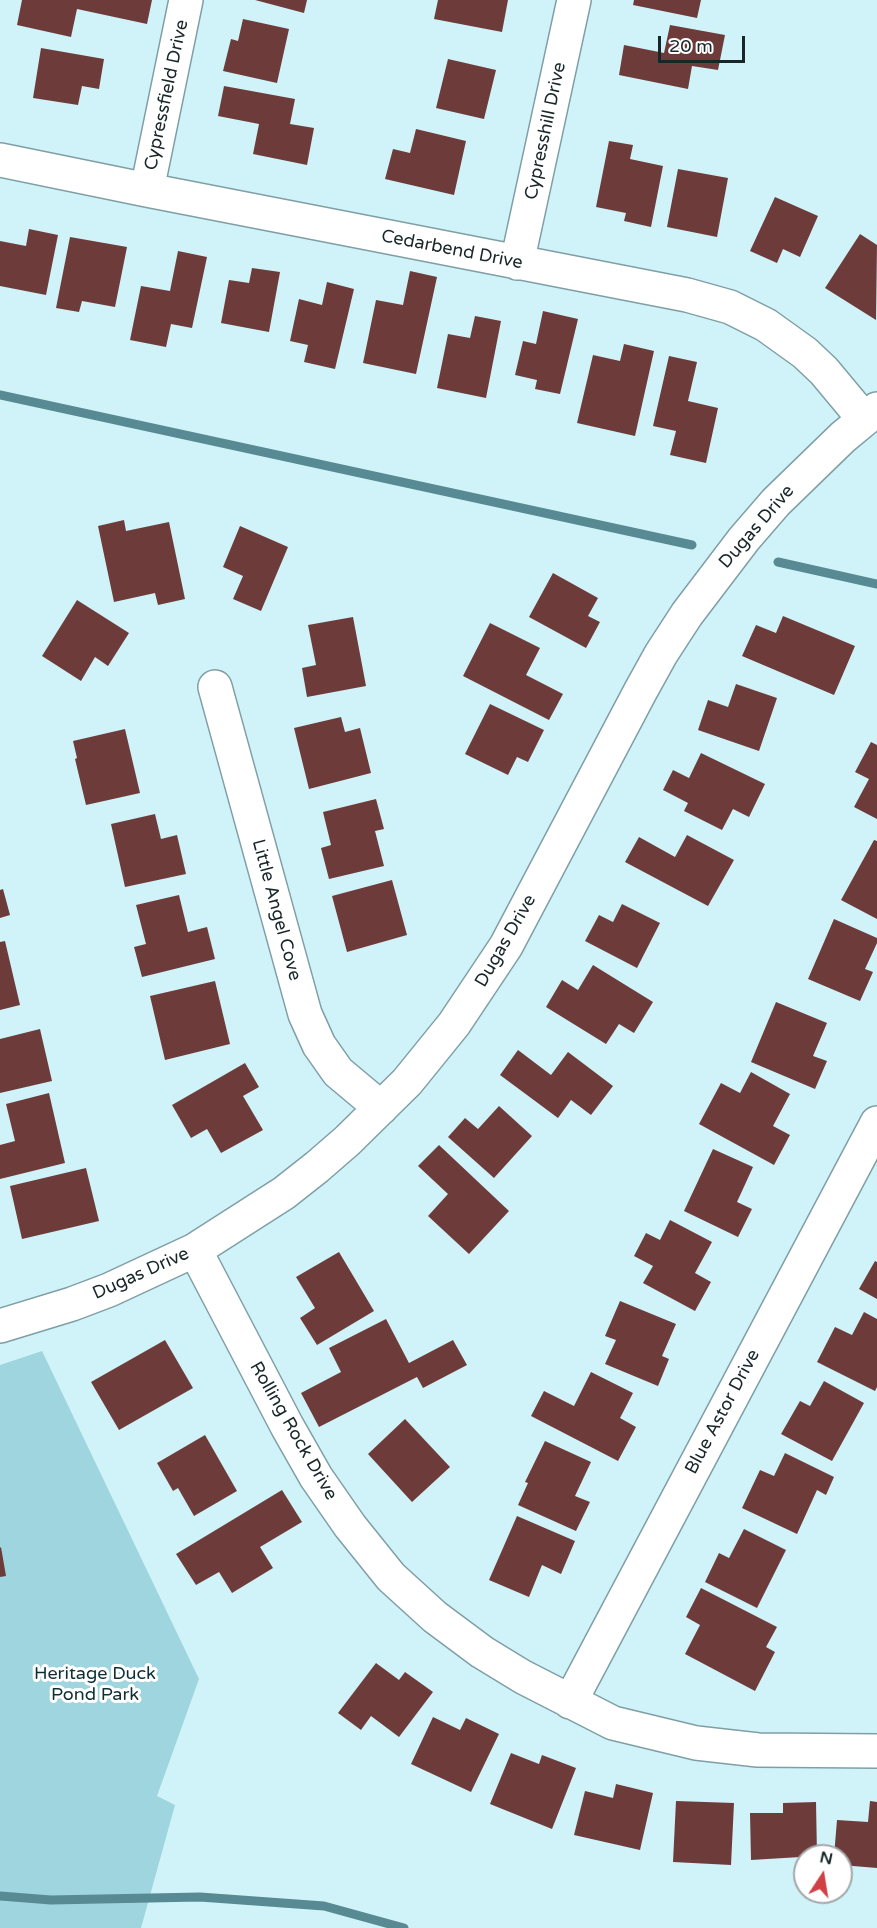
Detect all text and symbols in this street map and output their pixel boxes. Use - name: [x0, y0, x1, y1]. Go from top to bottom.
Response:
- street label: Cypressfield Drive: [141, 18, 193, 172]
- scale bar: [661, 24, 748, 62]
- text: 20 m: [669, 35, 713, 57]
- street label: Cypresshill Drive: [521, 60, 571, 202]
- street label: Cedarbend Drive: [379, 226, 525, 274]
- street label: Dugas Drive: [715, 481, 799, 573]
- street label: Little Angel Cove: [247, 837, 305, 983]
- street label: Dugas Drive: [471, 891, 541, 991]
- street label: Dugas Drive: [89, 1243, 193, 1305]
- street label: Blue Astor Drive: [681, 1346, 765, 1478]
- street label: Rolling Rock Drive: [245, 1358, 341, 1504]
- park label: Heritage Duck Pond Park: [34, 1663, 156, 1706]
- north arrow: [793, 1844, 853, 1904]
- text: N: [818, 1847, 835, 1869]

